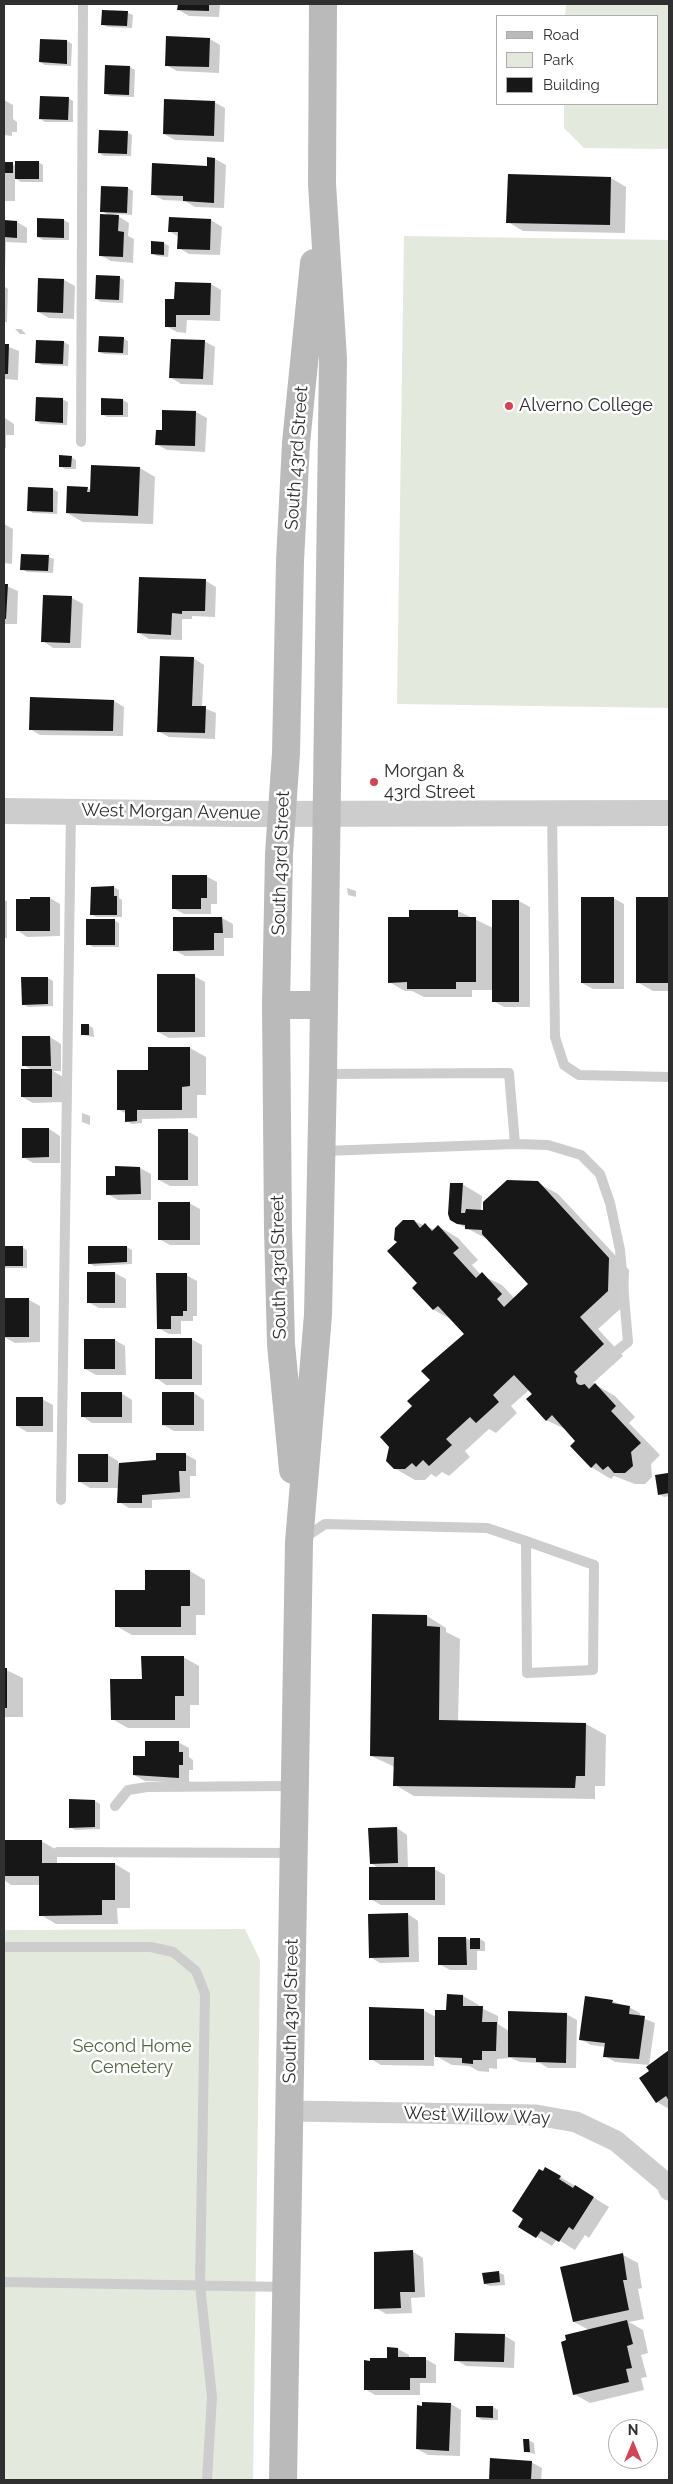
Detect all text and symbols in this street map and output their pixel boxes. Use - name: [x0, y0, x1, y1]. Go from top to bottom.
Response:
- legend: [496, 15, 658, 105]
- text: Road: [543, 26, 579, 44]
- text: Park: [543, 51, 574, 69]
- text: Building: [543, 76, 600, 94]
- street label: South 43rd Street: [281, 385, 313, 531]
- place label: Alverno College: [519, 395, 653, 417]
- marker: Alverno College: [503, 400, 515, 412]
- place label: Morgan & 43rd Street: [384, 761, 475, 804]
- marker: Morgan & 43rd Street: [368, 776, 380, 788]
- street label: South 43rd Street: [268, 790, 294, 936]
- street label: West Morgan Avenue: [81, 800, 261, 824]
- street label: South 43rd Street: [267, 1195, 291, 1339]
- street label: South 43rd Street: [279, 1939, 303, 2083]
- park label: Second Home Cemetery: [72, 2036, 192, 2078]
- street label: West Willow Way: [403, 2103, 551, 2129]
- north arrow: [608, 2419, 658, 2469]
- text: N: [628, 2422, 638, 2438]

